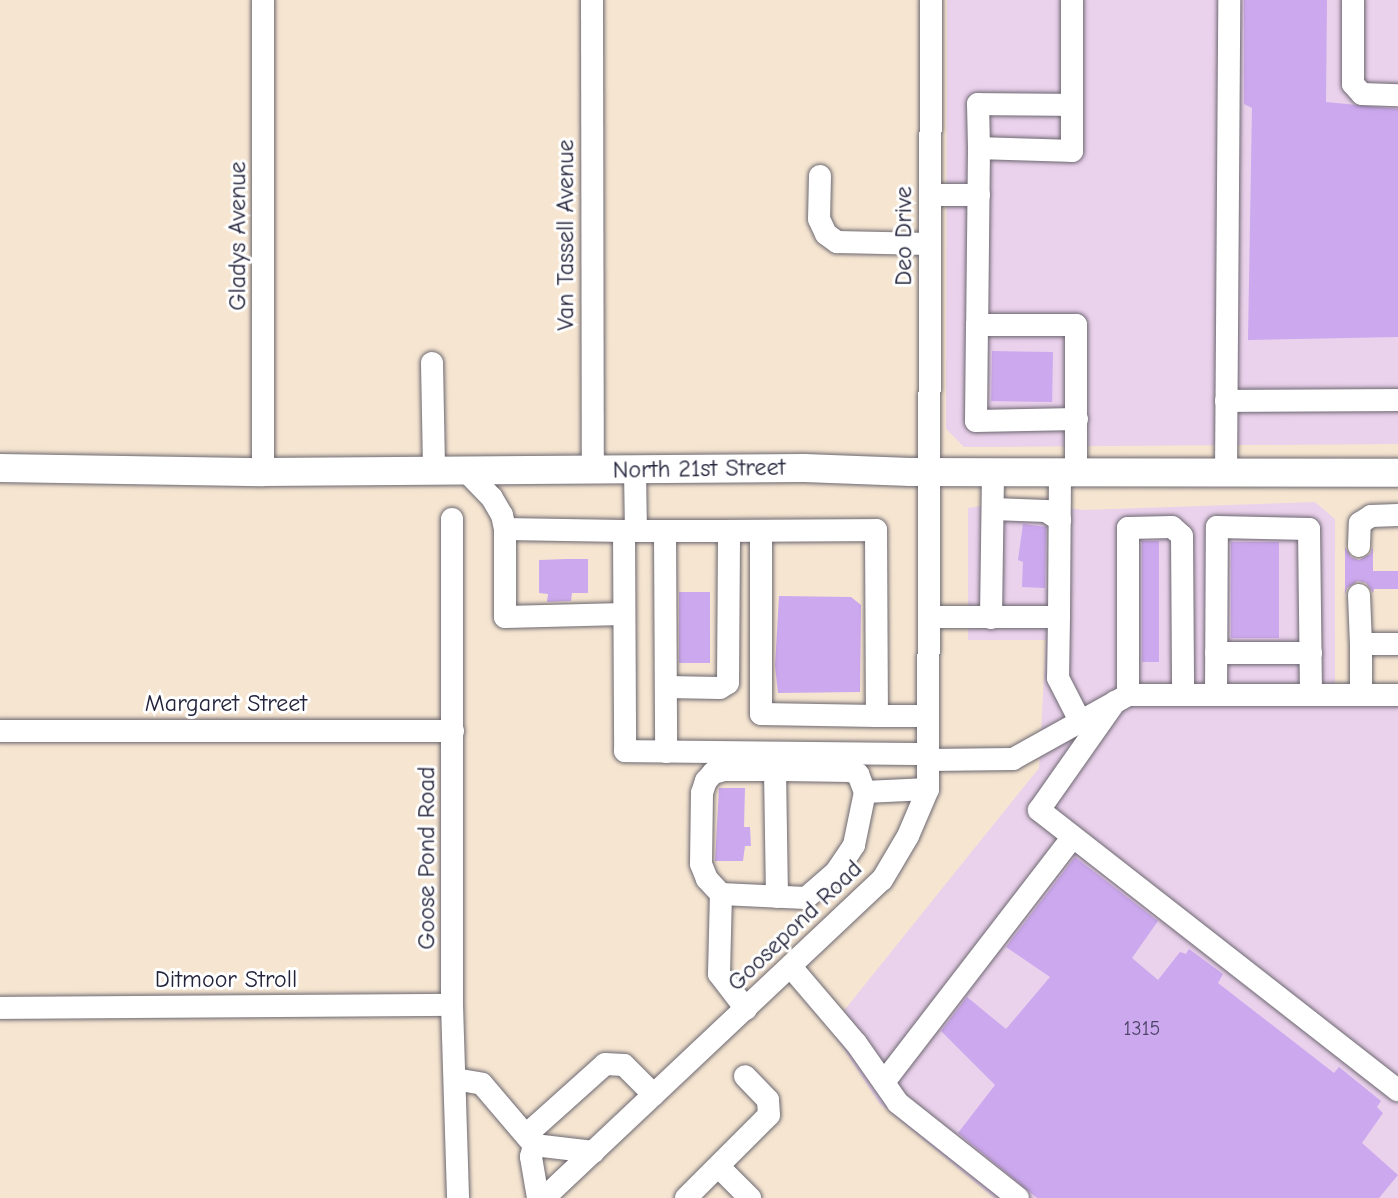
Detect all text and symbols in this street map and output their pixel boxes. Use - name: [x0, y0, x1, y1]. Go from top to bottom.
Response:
- street label: Van Tassell Avenue: [552, 139, 580, 331]
- street label: Gladys Avenue: [224, 161, 252, 311]
- street label: Deo Drive: [890, 186, 918, 286]
- street label: North 21st Street: [612, 453, 786, 485]
- street label: Margaret Street: [145, 690, 307, 718]
- street label: Goose Pond Road: [413, 766, 441, 950]
- street label: Goosepond Road: [722, 855, 868, 997]
- street label: Ditmoor Stroll: [155, 966, 297, 994]
- house number: 1315: [1124, 1016, 1160, 1040]

